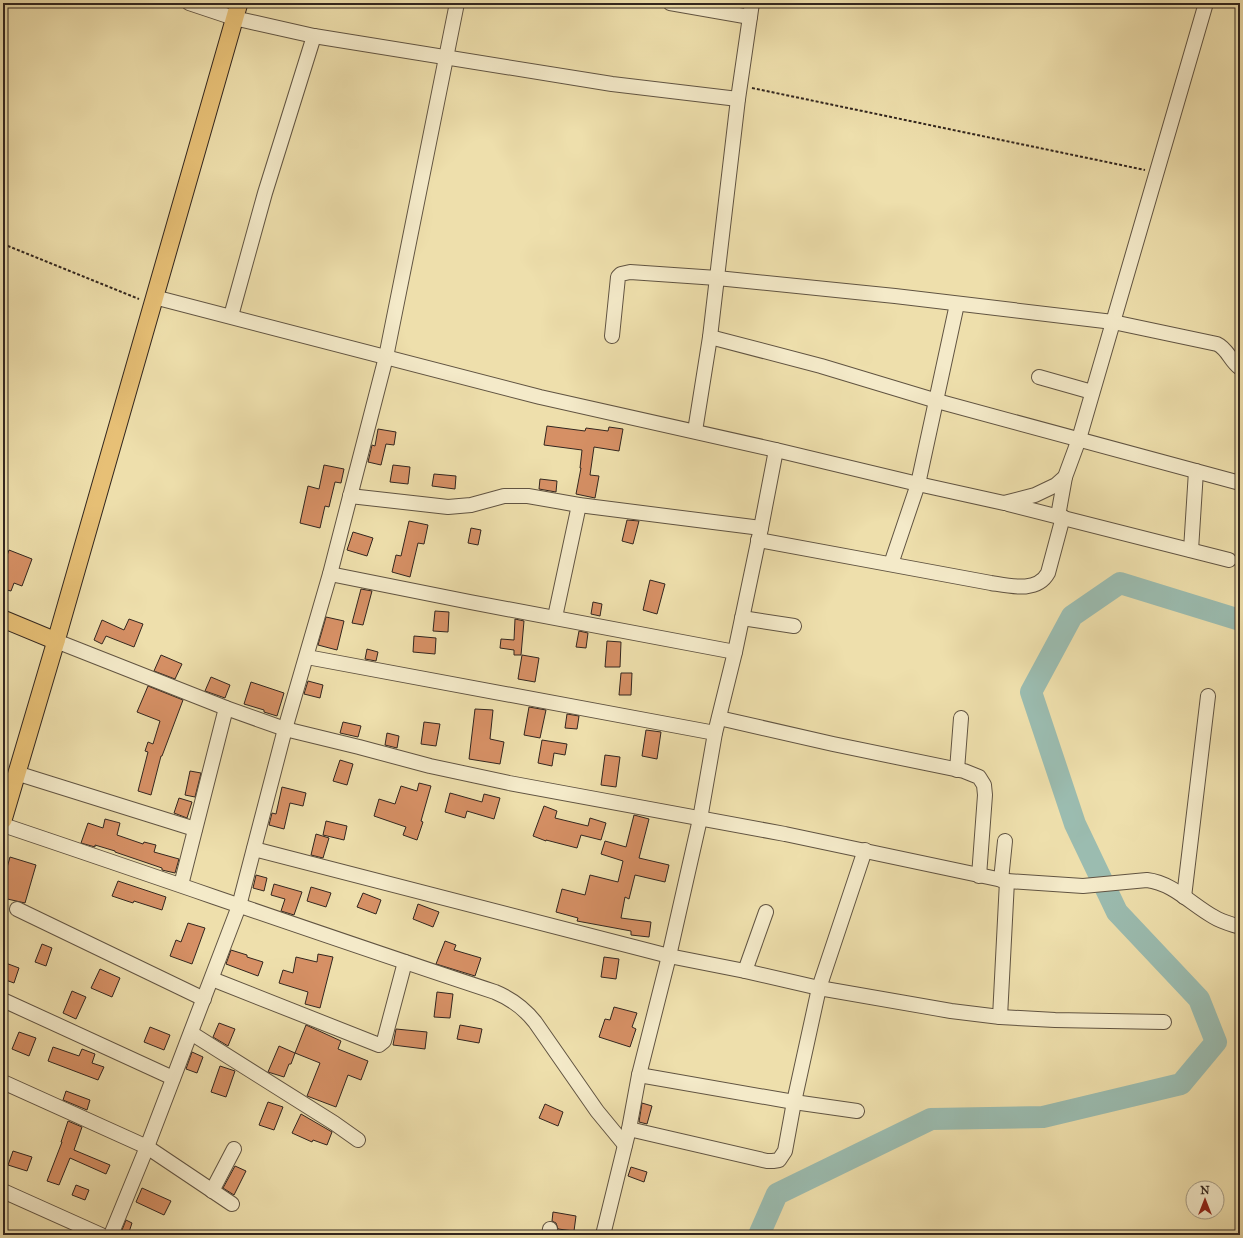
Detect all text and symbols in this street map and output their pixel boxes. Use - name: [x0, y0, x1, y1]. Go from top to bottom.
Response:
- north arrow: [1185, 1180, 1225, 1220]
- text: N: [1200, 1184, 1210, 1197]

